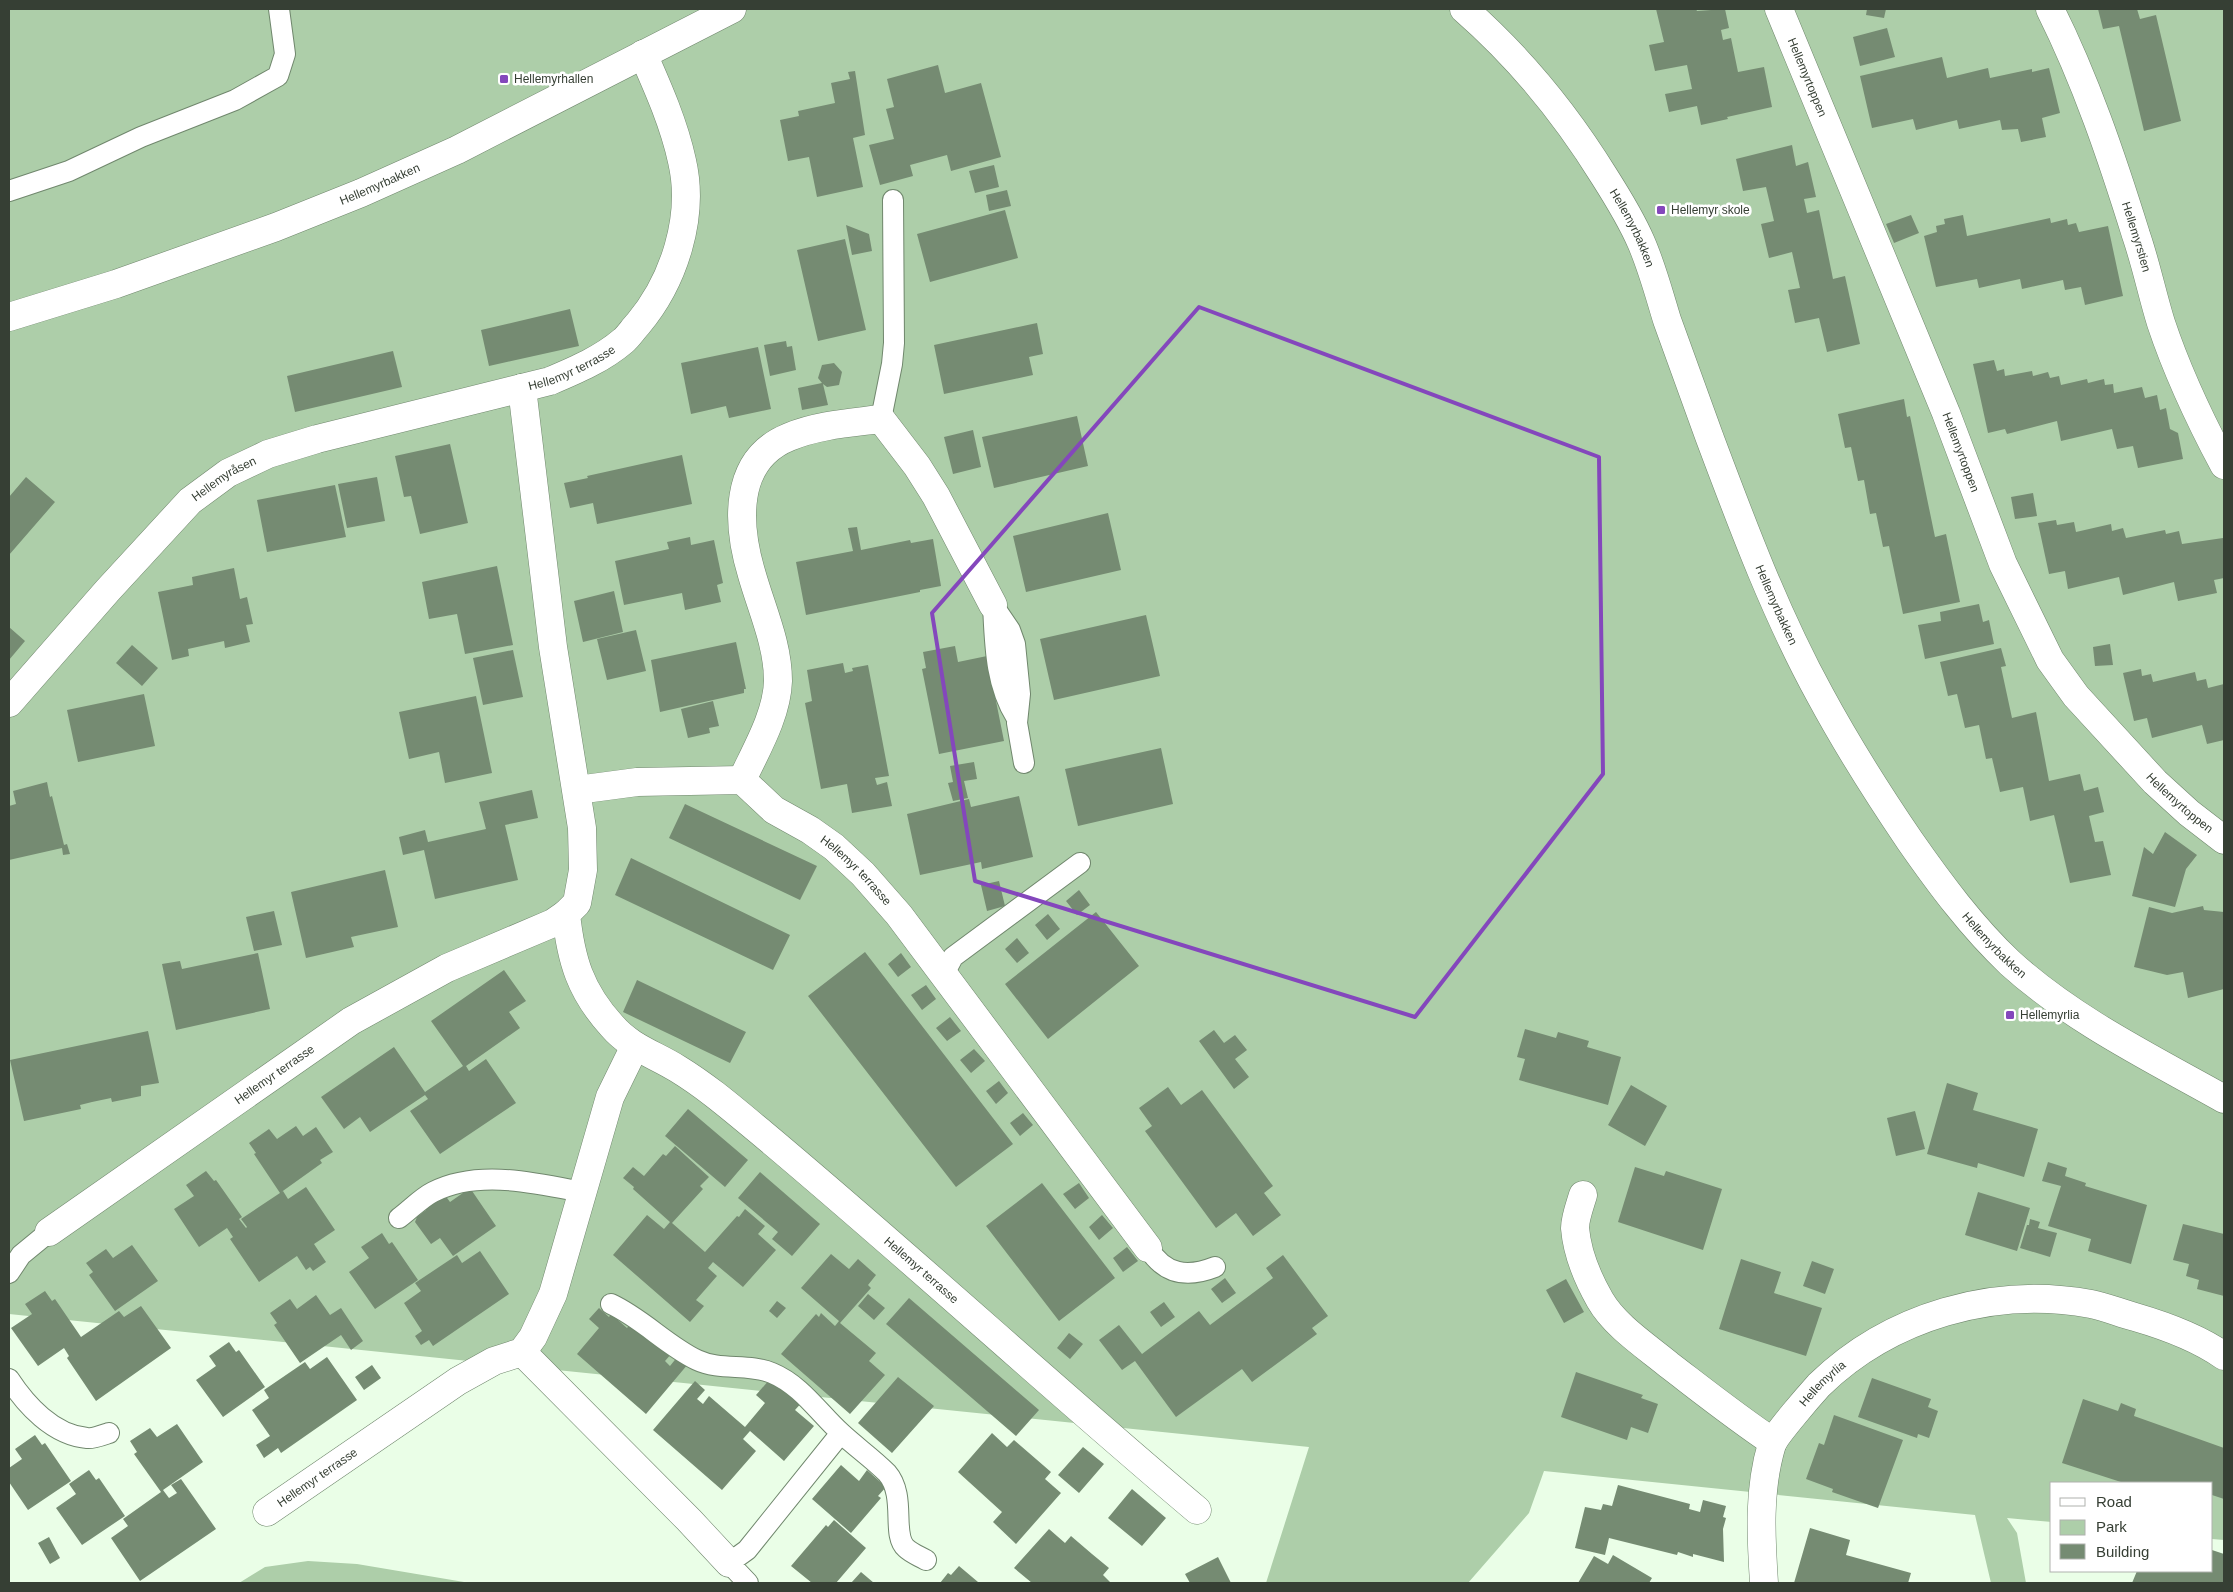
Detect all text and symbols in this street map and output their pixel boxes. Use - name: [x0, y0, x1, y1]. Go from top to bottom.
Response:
- street label: Hellemyrtoppen: [1785, 36, 1830, 119]
- place label: Hellemyrhallen: [514, 72, 593, 86]
- marker: Hellemyrhallen: [498, 73, 510, 85]
- street label: Hellemyrbakken: [338, 161, 422, 208]
- street label: Hellemyrbakken: [1607, 186, 1657, 269]
- street label: Hellemyrstien: [2119, 200, 2154, 274]
- place label: Hellemyr skole: [1671, 203, 1750, 217]
- marker: Hellemyr skole: [1655, 204, 1667, 216]
- street label: Hellemyr terrasse: [527, 342, 618, 393]
- street label: Hellemyrtoppen: [1939, 410, 1982, 494]
- street label: Hellemyråsen: [189, 454, 258, 504]
- street label: Hellemyrbakken: [1753, 563, 1800, 647]
- street label: Hellemyrtoppen: [2143, 770, 2216, 836]
- street label: Hellemyr terrasse: [818, 833, 894, 908]
- street label: Hellemyrbakken: [1959, 910, 2029, 981]
- place label: Hellemyrlia: [2020, 1008, 2080, 1022]
- marker: Hellemyrlia: [2004, 1009, 2016, 1021]
- street label: Hellemyr terrasse: [232, 1042, 317, 1107]
- street label: Hellemyr terrasse: [881, 1234, 962, 1307]
- street label: Hellemyrlia: [1797, 1358, 1849, 1409]
- street label: Hellemyr terrasse: [275, 1445, 360, 1510]
- legend: [2050, 1482, 2213, 1572]
- text: Road: [2096, 1493, 2132, 1510]
- text: Park: [2096, 1518, 2127, 1535]
- text: Building: [2096, 1543, 2149, 1560]

